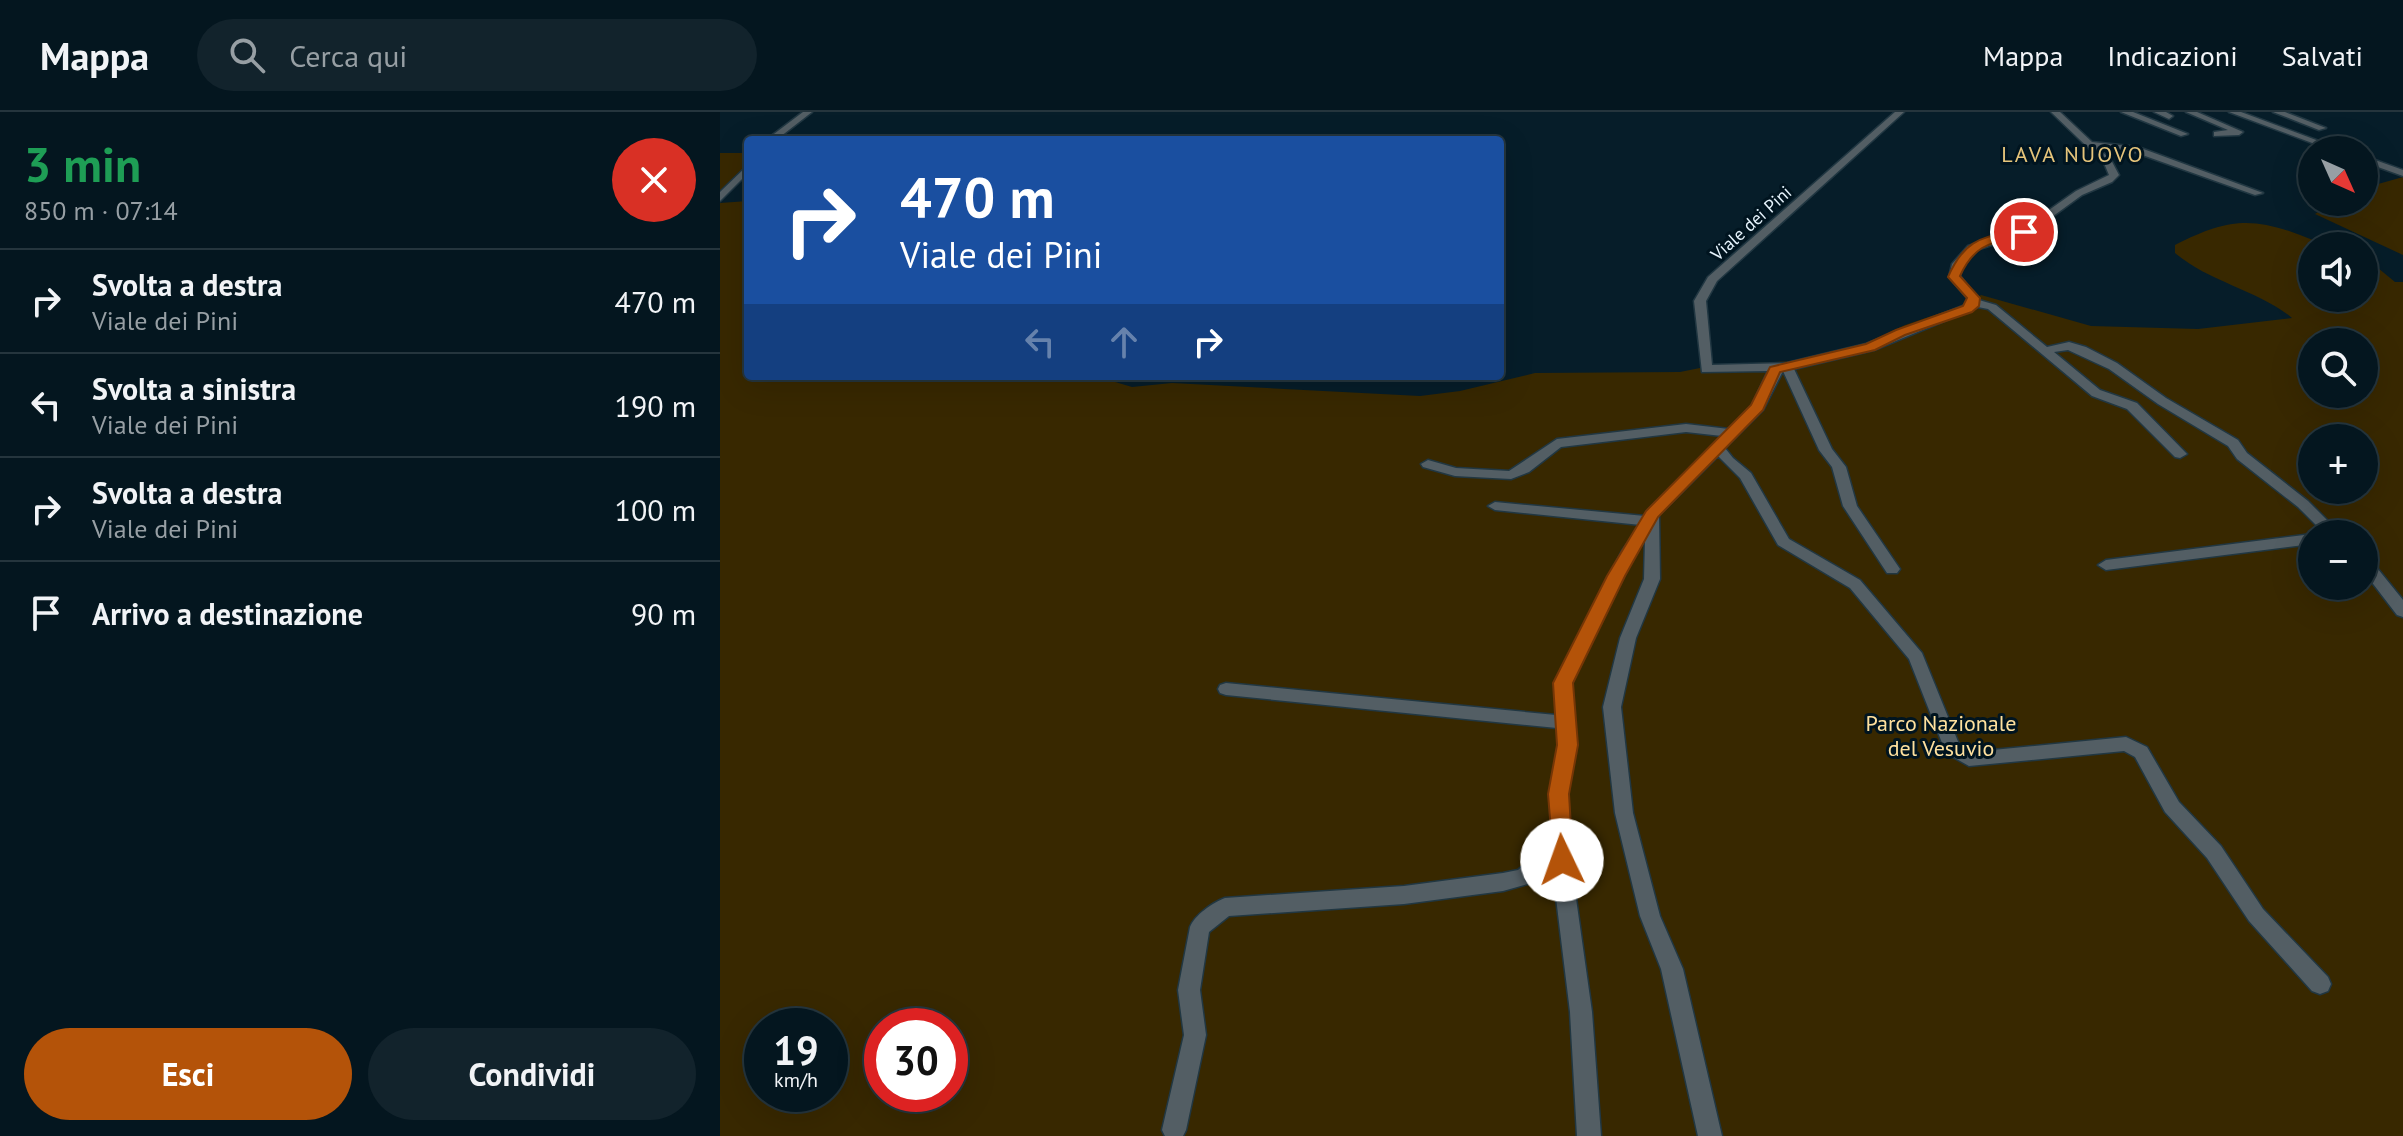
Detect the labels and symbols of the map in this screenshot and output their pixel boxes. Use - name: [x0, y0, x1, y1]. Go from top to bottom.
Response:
- north arrow: [2298, 136, 2378, 216]
- district label: LAVA NUOVO: [2001, 140, 2145, 168]
- street label: Viale dei Pini: [1705, 181, 1796, 266]
- pin: [1990, 198, 2058, 266]
- park label: Parco Nazionale del Vesuvio: [1866, 709, 2016, 762]
- position arrow: [1520, 818, 1604, 902]
- speed limit sign: 30: [864, 1008, 968, 1112]

